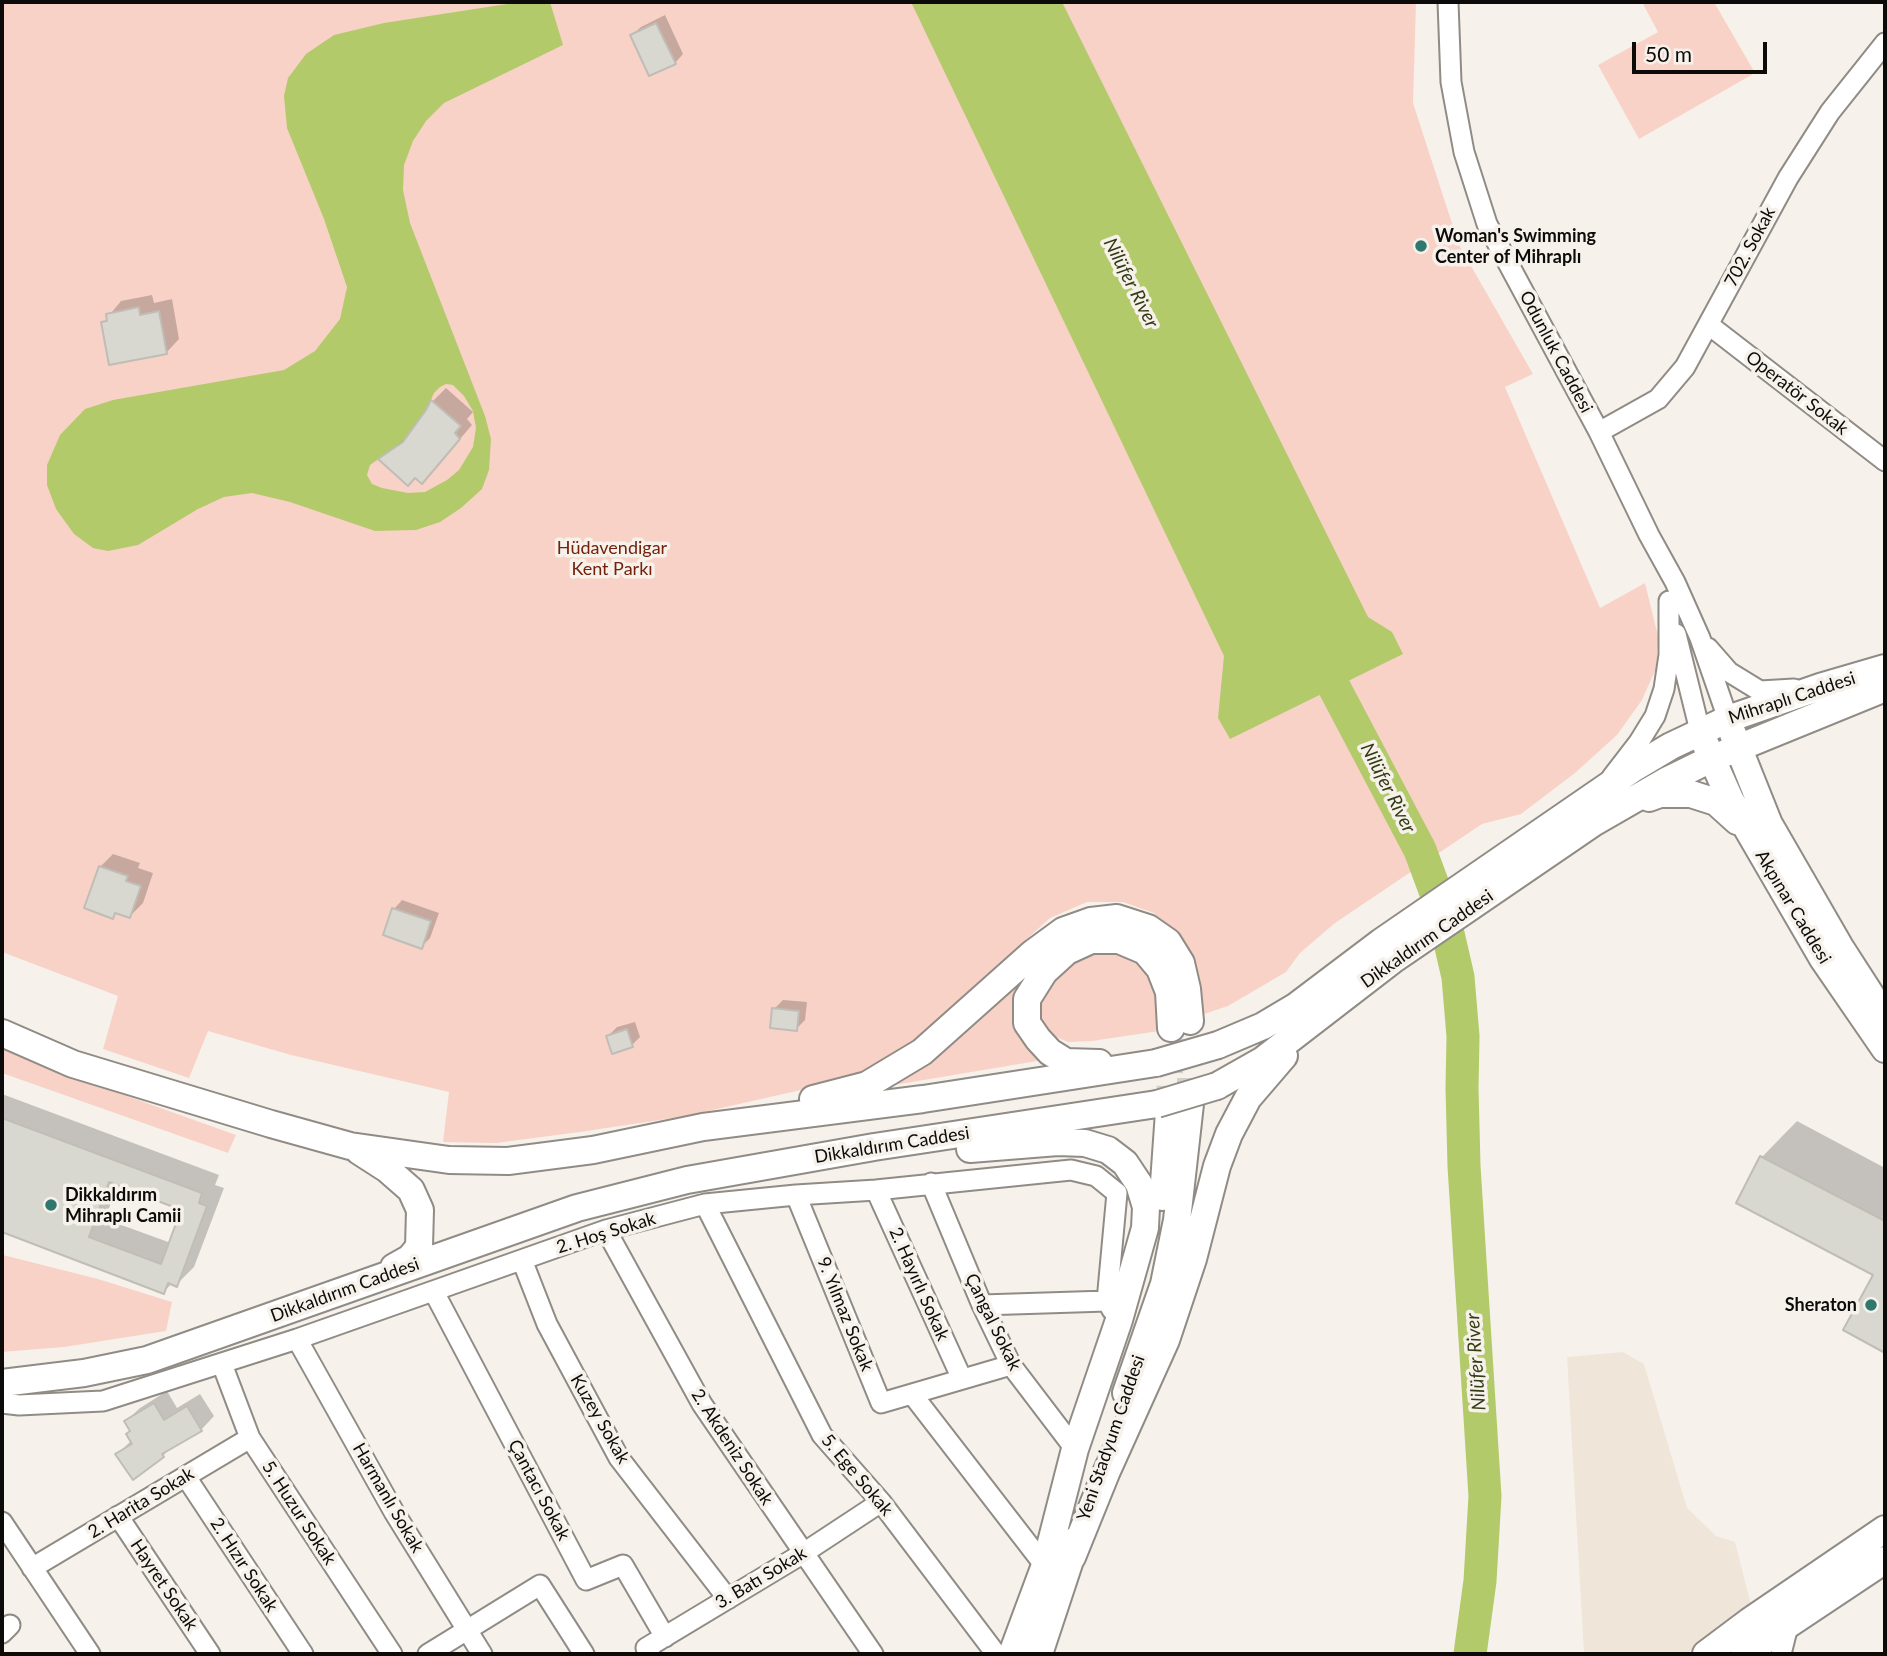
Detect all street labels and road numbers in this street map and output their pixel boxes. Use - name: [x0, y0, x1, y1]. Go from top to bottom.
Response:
- street label: 702. Sokak: [1720, 203, 1780, 291]
- street label: Odunluk Caddesi: [1515, 287, 1597, 417]
- street label: Operatör Sokak: [1742, 346, 1852, 440]
- street label: Mihraplı Caddesi: [1726, 667, 1858, 729]
- street label: Akpınar Caddesi: [1751, 846, 1835, 968]
- street label: Dikkaldırım Caddesi: [1357, 885, 1497, 993]
- street label: Dikkaldırım Caddesi: [813, 1122, 971, 1168]
- street label: 2. Hoş Sokak: [554, 1208, 658, 1258]
- street label: 2. Hayırlı Sokak: [884, 1224, 954, 1344]
- street label: Dikkaldırım Caddesi: [268, 1253, 422, 1327]
- street label: 9. Yılmaz Sokak: [812, 1254, 878, 1374]
- street label: Çangal Sokak: [960, 1270, 1026, 1374]
- street label: Yeni Stadyum Caddesi: [1072, 1352, 1150, 1524]
- street label: Kuzey Sokak: [566, 1370, 634, 1468]
- street label: 2. Akdeniz Sokak: [686, 1385, 778, 1509]
- street label: 5. Ege Sokak: [817, 1430, 897, 1520]
- street label: Çantacı Sokak: [503, 1436, 575, 1544]
- street label: Harmanlı Sokak: [348, 1439, 428, 1557]
- street label: 5. Huzur Sokak: [257, 1457, 341, 1569]
- street label: 2. Harita Sokak: [84, 1463, 198, 1543]
- street label: 2. Hızır Sokak: [206, 1514, 282, 1616]
- street label: Hayret Sokak: [126, 1535, 202, 1635]
- street label: 3. Batı Sokak: [712, 1542, 810, 1614]

